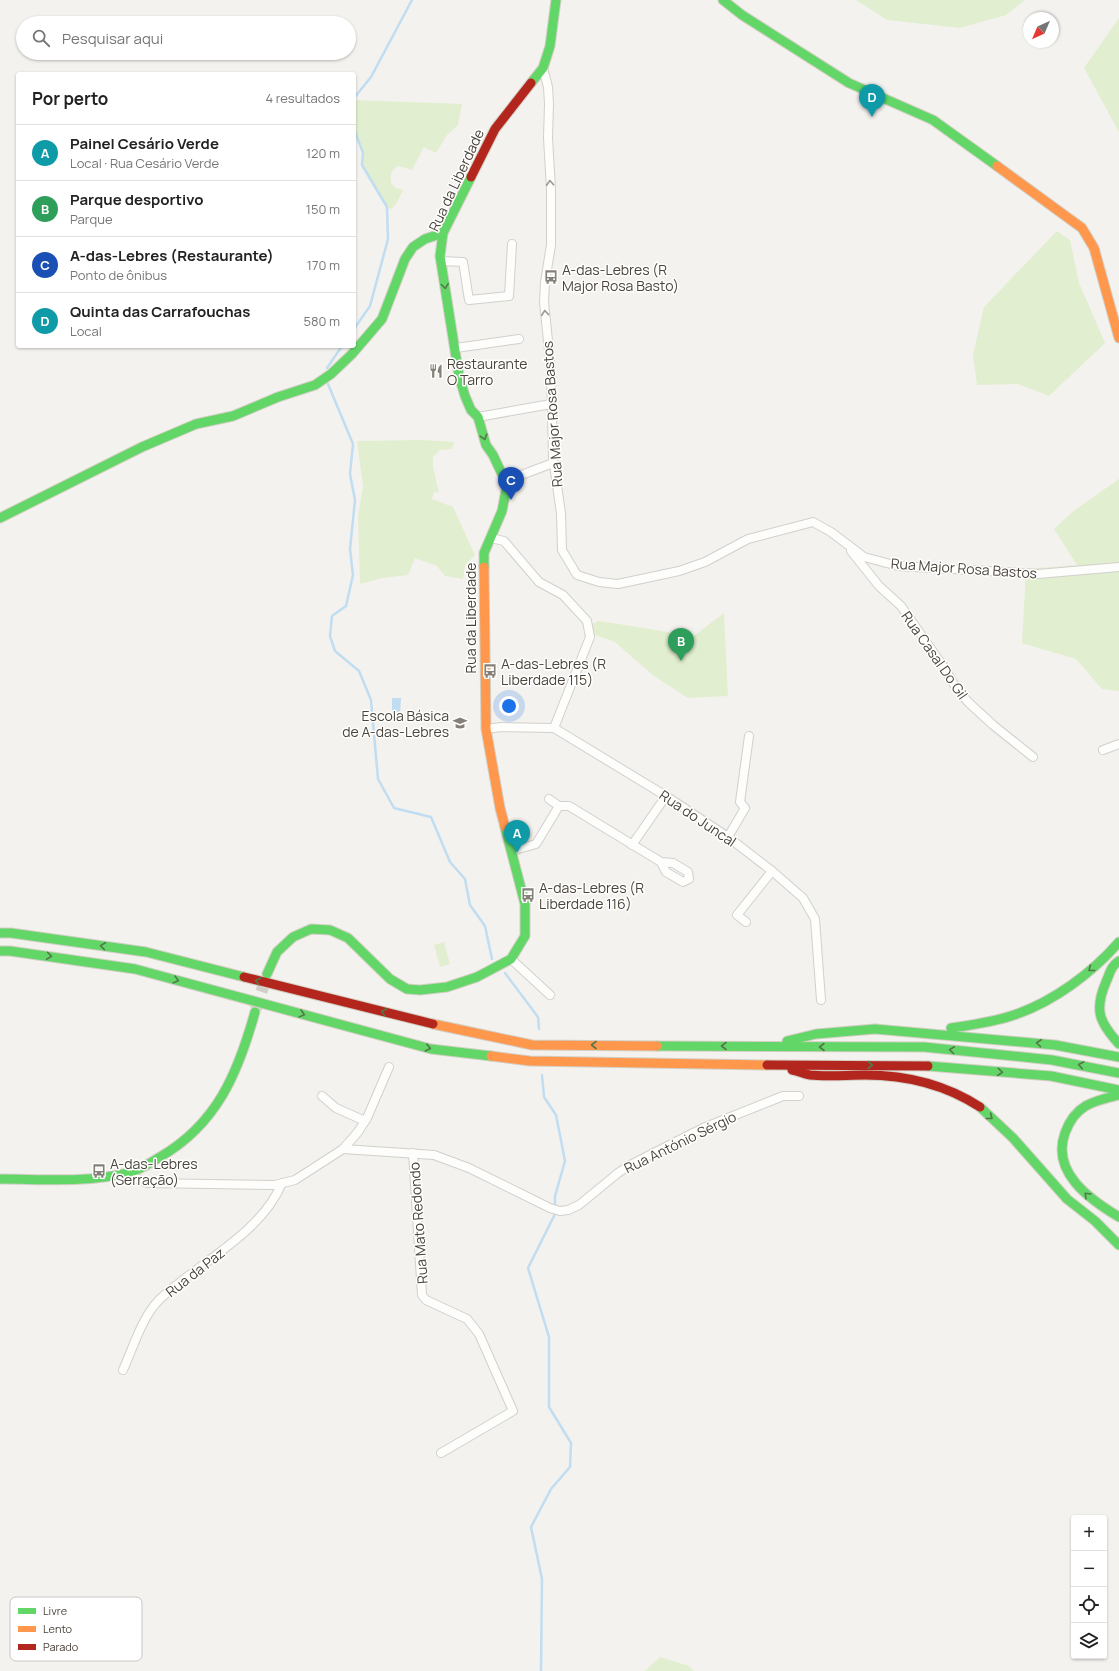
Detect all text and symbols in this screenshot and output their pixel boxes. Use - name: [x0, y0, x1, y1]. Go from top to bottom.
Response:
- north arrow: [1023, 12, 1059, 48]
- search box: [16, 16, 356, 60]
- icon: search: [30, 27, 52, 49]
- text: Pesquisar aqui: [62, 28, 163, 49]
- pin: D: [859, 84, 885, 117]
- text: Por perto: [32, 87, 108, 110]
- text: 4 resultados: [265, 89, 340, 107]
- street label: Rua da Liberdade: [424, 126, 488, 234]
- text: Painel Cesário Verde: [70, 133, 219, 154]
- text: A: [41, 144, 49, 162]
- text: 120 m: [306, 144, 340, 162]
- text: Local · Rua Cesário Verde: [70, 154, 219, 172]
- one-way arrow: [546, 180, 555, 187]
- text: Parque desportivo: [70, 189, 204, 210]
- text: B: [41, 200, 49, 218]
- text: 150 m: [306, 200, 340, 218]
- text: Parque: [70, 210, 112, 228]
- text: A-das-Lebres (Restaurante): [70, 245, 274, 266]
- text: C: [40, 256, 50, 274]
- text: 170 m: [307, 256, 340, 274]
- place label: A-das-Lebres (R Major Rosa Basto): [562, 260, 679, 295]
- text: Ponto de ônibus: [70, 266, 167, 284]
- bus stop icon: A-das-Lebres (R Major Rosa Basto): [543, 269, 559, 285]
- one-way arrow: [440, 283, 449, 289]
- text: Quinta das Carrafouchas: [70, 301, 250, 322]
- one-way arrow: [540, 310, 549, 316]
- text: D: [40, 312, 50, 330]
- text: 580 m: [303, 312, 340, 330]
- text: Local: [70, 322, 102, 340]
- street label: Rua Major Rosa Bastos: [537, 340, 567, 488]
- place label: Restaurante O Tarro: [447, 354, 527, 389]
- restaurant icon: Restaurante O Tarro: [428, 363, 444, 379]
- one-way arrow: [479, 433, 488, 440]
- pin: C: [498, 467, 524, 500]
- street label: Rua Major Rosa Bastos: [890, 553, 1038, 583]
- street label: Rua da Liberdade: [461, 563, 480, 673]
- street label: Rua Casal Do Gil: [898, 607, 972, 703]
- pin: B: [668, 628, 694, 661]
- place label: A-das-Lebres (R Liberdade 115): [501, 654, 606, 689]
- bus stop icon: A-das-Lebres (R Liberdade 115): [482, 663, 498, 679]
- your location: [499, 696, 519, 716]
- place label: Escola Básica de A-das-Lebres: [342, 706, 449, 741]
- school or university icon: Escola Básica de A-das-Lebres: [452, 715, 468, 731]
- street label: Rua do Juncal: [656, 785, 740, 851]
- pin: A: [504, 820, 530, 853]
- place label: A-das-Lebres (R Liberdade 116): [539, 878, 644, 913]
- bus stop icon: A-das-Lebres (R Liberdade 116): [520, 887, 536, 903]
- one-way arrow: [100, 942, 107, 951]
- one-way arrow: [46, 951, 52, 960]
- one-way arrow: [1088, 964, 1095, 971]
- one-way arrow: [173, 975, 180, 984]
- one-way arrow: [254, 977, 261, 985]
- one-way arrow: [298, 1009, 305, 1018]
- one-way arrow: [380, 1009, 387, 1017]
- one-way arrow: [1036, 1039, 1042, 1048]
- one-way arrow: [591, 1041, 597, 1049]
- one-way arrow: [721, 1042, 727, 1050]
- one-way arrow: [424, 1043, 431, 1051]
- one-way arrow: [819, 1043, 825, 1051]
- one-way arrow: [949, 1046, 955, 1055]
- one-way arrow: [867, 1061, 873, 1069]
- one-way arrow: [1078, 1062, 1084, 1070]
- one-way arrow: [997, 1067, 1003, 1076]
- street label: Rua António Sérgio: [621, 1107, 739, 1177]
- one-way arrow: [986, 1112, 993, 1119]
- place label: A-das-Lebres (Serração): [110, 1154, 198, 1189]
- street label: Rua Mato Redondo: [404, 1161, 432, 1285]
- bus stop icon: A-das-Lebres (Serração): [91, 1163, 107, 1179]
- one-way arrow: [1084, 1192, 1092, 1200]
- street label: Rua da Paz: [162, 1243, 228, 1301]
- map controls: [1071, 1515, 1107, 1659]
- button: +: [1071, 1515, 1107, 1551]
- button: −: [1071, 1551, 1107, 1587]
- button: locate: [1071, 1587, 1107, 1623]
- legend: [10, 1597, 142, 1661]
- text: Livre: [43, 1603, 68, 1618]
- text: Lento: [43, 1621, 73, 1636]
- button: layers: [1071, 1623, 1107, 1659]
- text: Parado: [43, 1639, 79, 1654]

